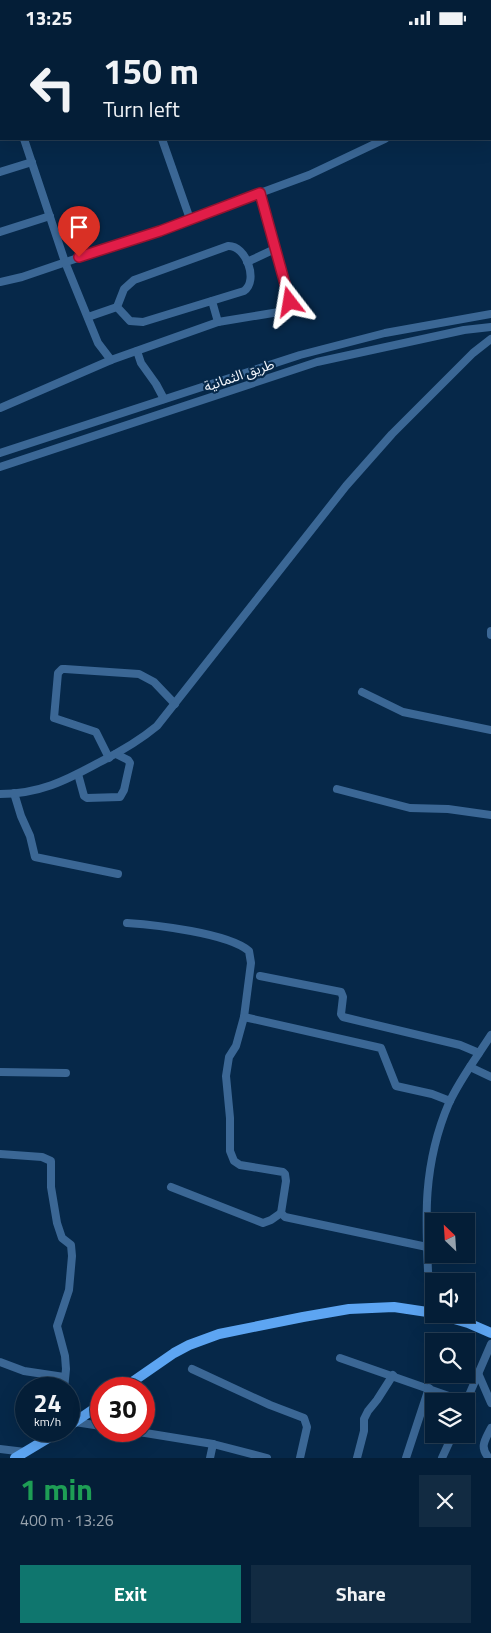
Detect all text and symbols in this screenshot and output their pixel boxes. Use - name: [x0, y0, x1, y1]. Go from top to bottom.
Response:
- text: 13:25: [25, 3, 72, 32]
- text: 150 m: [103, 44, 199, 98]
- icon: left: [20, 55, 85, 120]
- text: Turn left: [103, 92, 180, 126]
- pin: [58, 206, 100, 257]
- icon: arrive: [65, 213, 93, 241]
- position arrow: [263, 275, 315, 327]
- street label: طريق الثمانية: [201, 353, 277, 396]
- north arrow: [425, 1213, 475, 1263]
- map controls: [425, 1213, 475, 1443]
- button: sound: [425, 1273, 475, 1323]
- button: search: [425, 1333, 475, 1383]
- speed limit sign: 30: [90, 1377, 155, 1442]
- text: 24: [33, 1384, 62, 1422]
- button: layers: [425, 1393, 475, 1443]
- text: km/h: [34, 1412, 61, 1431]
- text: 1 min: [20, 1466, 93, 1512]
- button: close: [419, 1475, 471, 1527]
- text: 400 m · 13:26: [20, 1508, 114, 1532]
- button: Exit: [20, 1565, 241, 1623]
- button: Share: [251, 1565, 471, 1623]

